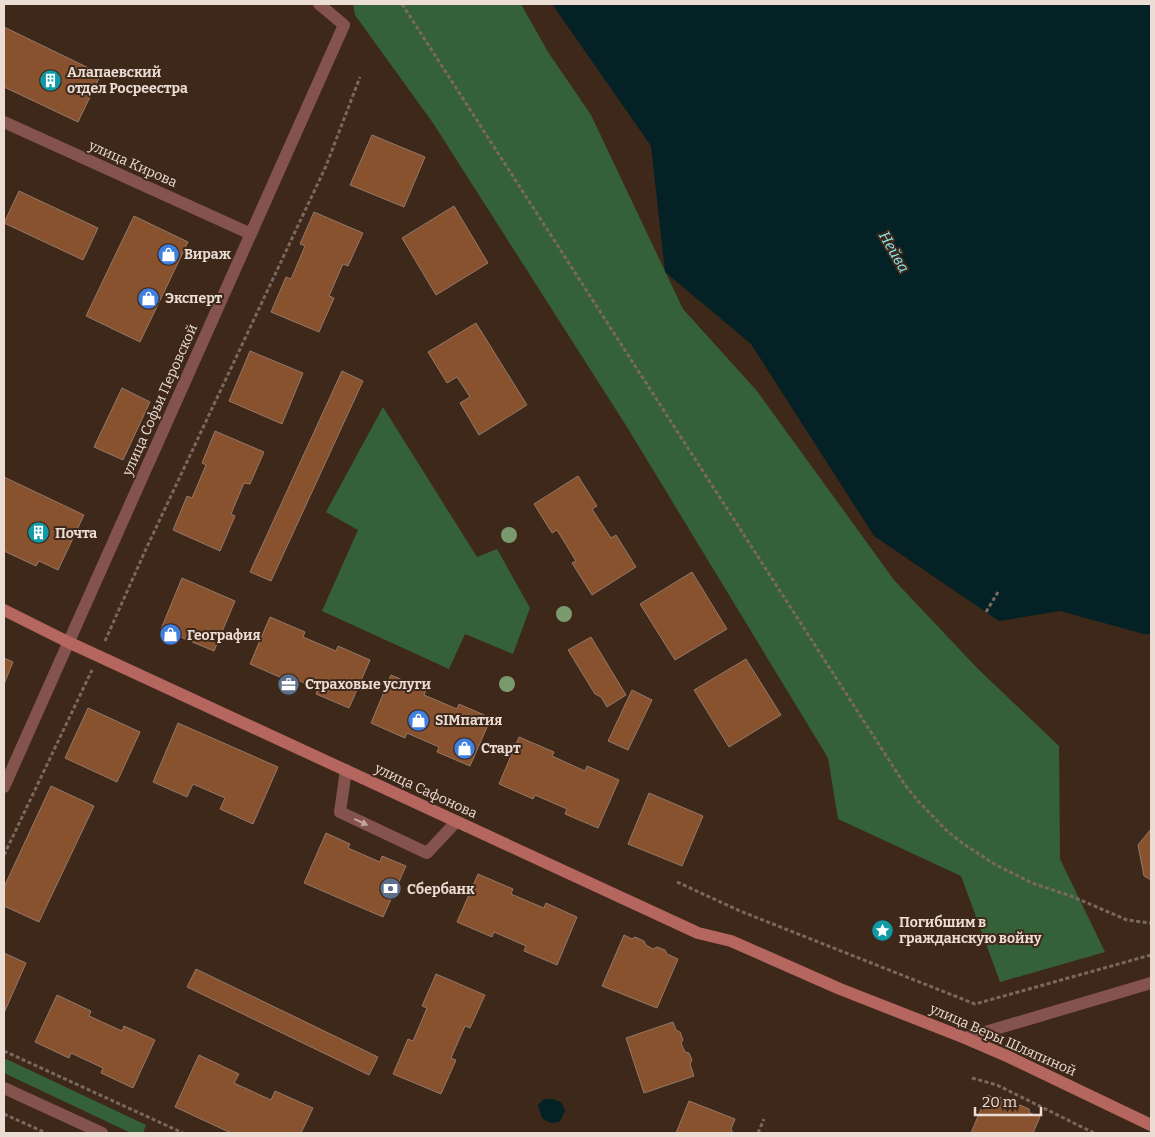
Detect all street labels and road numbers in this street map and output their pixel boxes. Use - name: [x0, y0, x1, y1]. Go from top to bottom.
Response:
- street label: улица Кирова: [85, 137, 180, 191]
- street label: улица Софьи Перовской: [118, 322, 201, 479]
- street label: улица Сафонова: [371, 759, 480, 822]
- street label: улица Веры Шляпиной: [926, 1000, 1079, 1080]

